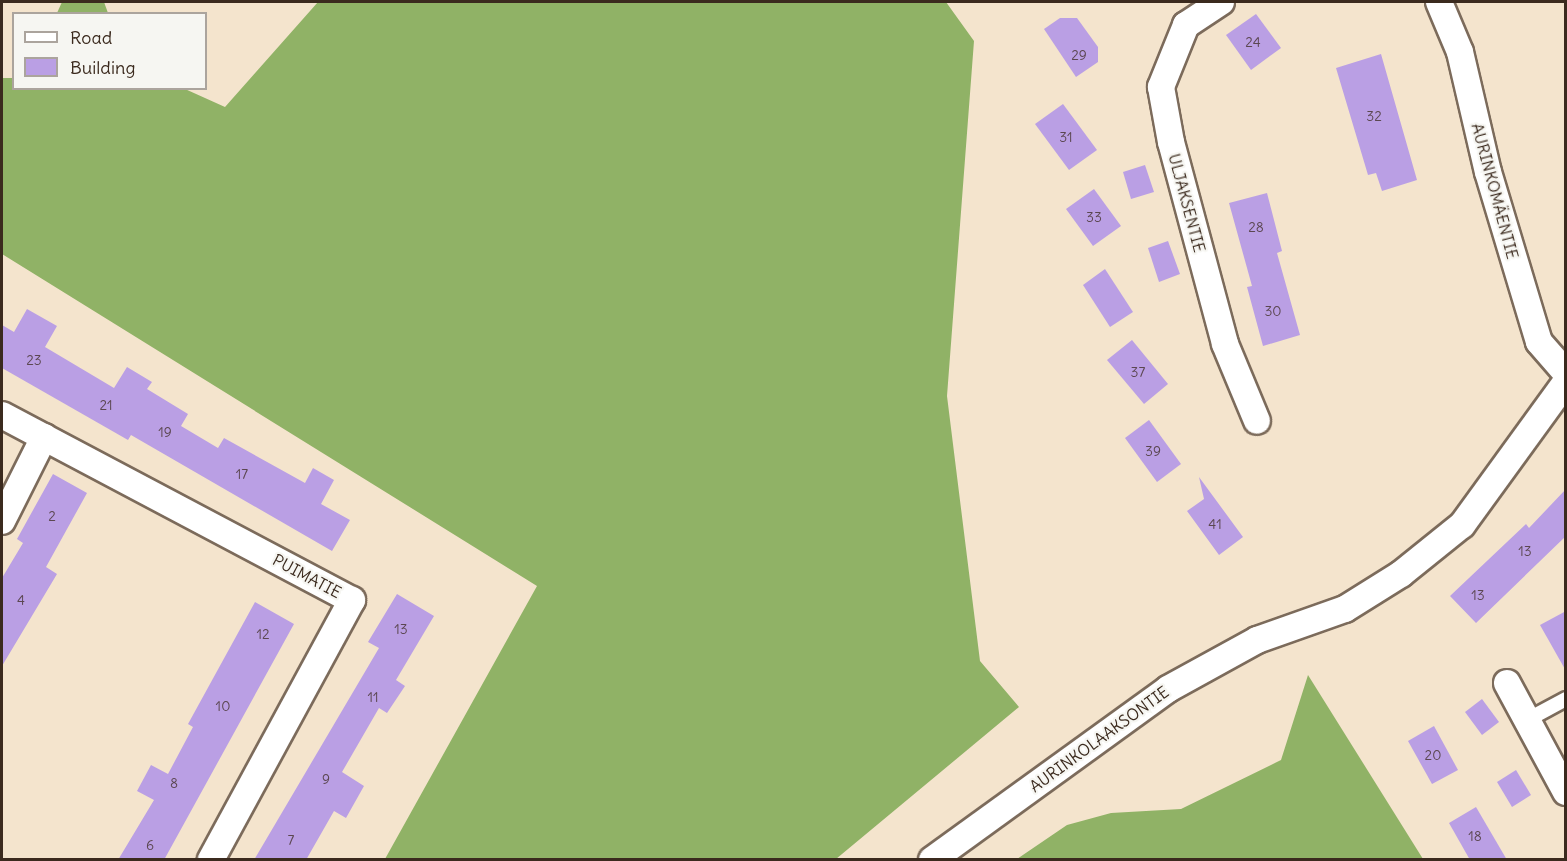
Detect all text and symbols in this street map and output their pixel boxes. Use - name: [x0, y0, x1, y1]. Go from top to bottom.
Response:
- legend: [12, 12, 207, 90]
- text: Road: [70, 26, 112, 49]
- house number: 24: [1245, 34, 1261, 50]
- house number: 29: [1071, 47, 1087, 63]
- text: Building: [70, 56, 135, 79]
- house number: 32: [1366, 108, 1382, 124]
- street label: AURINKOMÄENTIE: [1468, 121, 1522, 261]
- house number: 31: [1059, 129, 1073, 145]
- street label: ULJAKSENTIE: [1165, 152, 1209, 254]
- house number: 33: [1086, 209, 1102, 225]
- house number: 28: [1248, 219, 1264, 235]
- house number: 30: [1264, 303, 1282, 319]
- house number: 23: [26, 352, 42, 368]
- house number: 37: [1131, 364, 1145, 380]
- house number: 21: [99, 397, 113, 413]
- house number: 19: [158, 424, 172, 440]
- house number: 39: [1145, 443, 1161, 459]
- house number: 17: [236, 466, 248, 482]
- house number: 2: [48, 508, 56, 524]
- house number: 41: [1208, 516, 1222, 532]
- house number: 13: [1518, 543, 1532, 559]
- street label: PUIMATIE: [269, 550, 345, 602]
- house number: 13: [1471, 587, 1485, 603]
- house number: 4: [17, 592, 25, 608]
- house number: 13: [394, 621, 408, 637]
- house number: 12: [256, 626, 270, 642]
- street label: AURINKOLAAKSONTIE: [1026, 682, 1172, 796]
- house number: 11: [367, 689, 379, 705]
- house number: 10: [216, 698, 230, 714]
- house number: 20: [1425, 747, 1441, 763]
- house number: 9: [322, 771, 330, 787]
- house number: 8: [170, 775, 178, 791]
- house number: 18: [1468, 828, 1482, 844]
- house number: 7: [288, 832, 294, 848]
- house number: 6: [146, 837, 154, 853]

